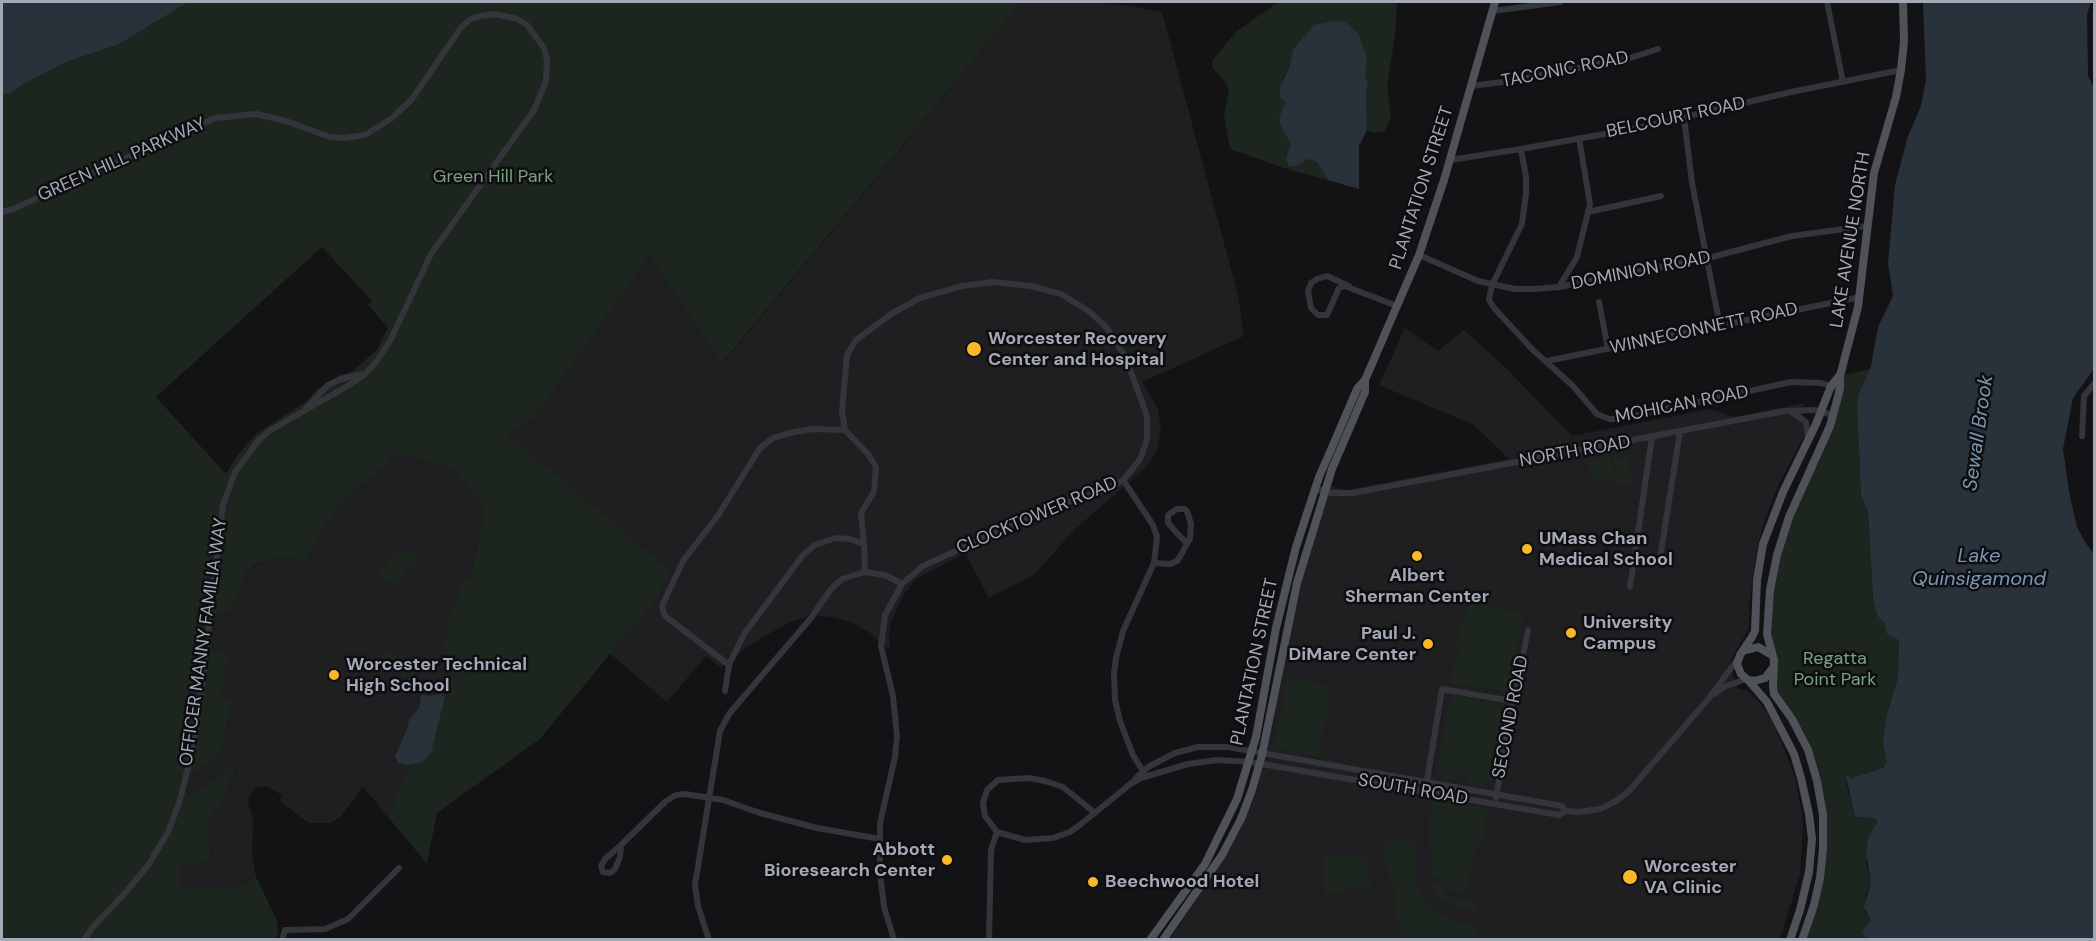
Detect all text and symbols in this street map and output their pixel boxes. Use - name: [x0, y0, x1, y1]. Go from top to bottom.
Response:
- street label: TACONIC ROAD: [1500, 47, 1630, 93]
- street label: BELCOURT ROAD: [1604, 93, 1748, 143]
- street label: PLANTATION STREET: [1385, 104, 1459, 272]
- street label: GREEN HILL PARKWAY: [35, 113, 209, 207]
- street label: LAKE AVENUE NORTH: [1826, 150, 1876, 330]
- park label: Green Hill Park: [433, 166, 553, 188]
- street label: DOMINION ROAD: [1569, 247, 1713, 295]
- street label: WINNECONNETT ROAD: [1608, 299, 1800, 359]
- place label: Worcester Recovery Center and Hospital: [988, 328, 1167, 370]
- marker: Worcester Recovery Center and Hospital: [965, 340, 983, 358]
- water label: Sewall Brook: [1959, 374, 1999, 492]
- street label: MOHICAN ROAD: [1613, 381, 1751, 429]
- street label: NORTH ROAD: [1518, 432, 1632, 472]
- street label: CLOCKTOWER ROAD: [953, 472, 1121, 560]
- street label: OFFICER MANNY FAMILIA WAY: [176, 516, 232, 768]
- place label: UMass Chan Medical School: [1539, 528, 1673, 570]
- marker: UMass Chan Medical School: [1520, 542, 1534, 556]
- water label: Lake Quinsigamond: [1912, 545, 2046, 592]
- marker: Albert Sherman Center: [1410, 549, 1424, 563]
- place label: Albert Sherman Center: [1345, 565, 1489, 608]
- street label: PLANTATION STREET: [1227, 576, 1283, 748]
- place label: University Campus: [1583, 612, 1672, 654]
- place label: Paul J. DiMare Center: [1289, 623, 1416, 666]
- marker: University Campus: [1564, 626, 1578, 640]
- marker: Paul J. DiMare Center: [1421, 637, 1435, 651]
- park label: Regatta Point Park: [1794, 648, 1876, 690]
- place label: Worcester Technical High School: [346, 654, 527, 696]
- street label: SECOND ROAD: [1488, 654, 1534, 780]
- marker: Worcester Technical High School: [327, 668, 341, 682]
- street label: SOUTH ROAD: [1356, 770, 1470, 810]
- place label: Abbott Bioresearch Center: [764, 839, 935, 882]
- marker: Abbott Bioresearch Center: [940, 853, 954, 867]
- place label: Worcester VA Clinic: [1644, 856, 1736, 898]
- marker: Worcester VA Clinic: [1621, 868, 1639, 886]
- place label: Beechwood Hotel: [1105, 871, 1259, 893]
- marker: Beechwood Hotel: [1086, 875, 1100, 889]

